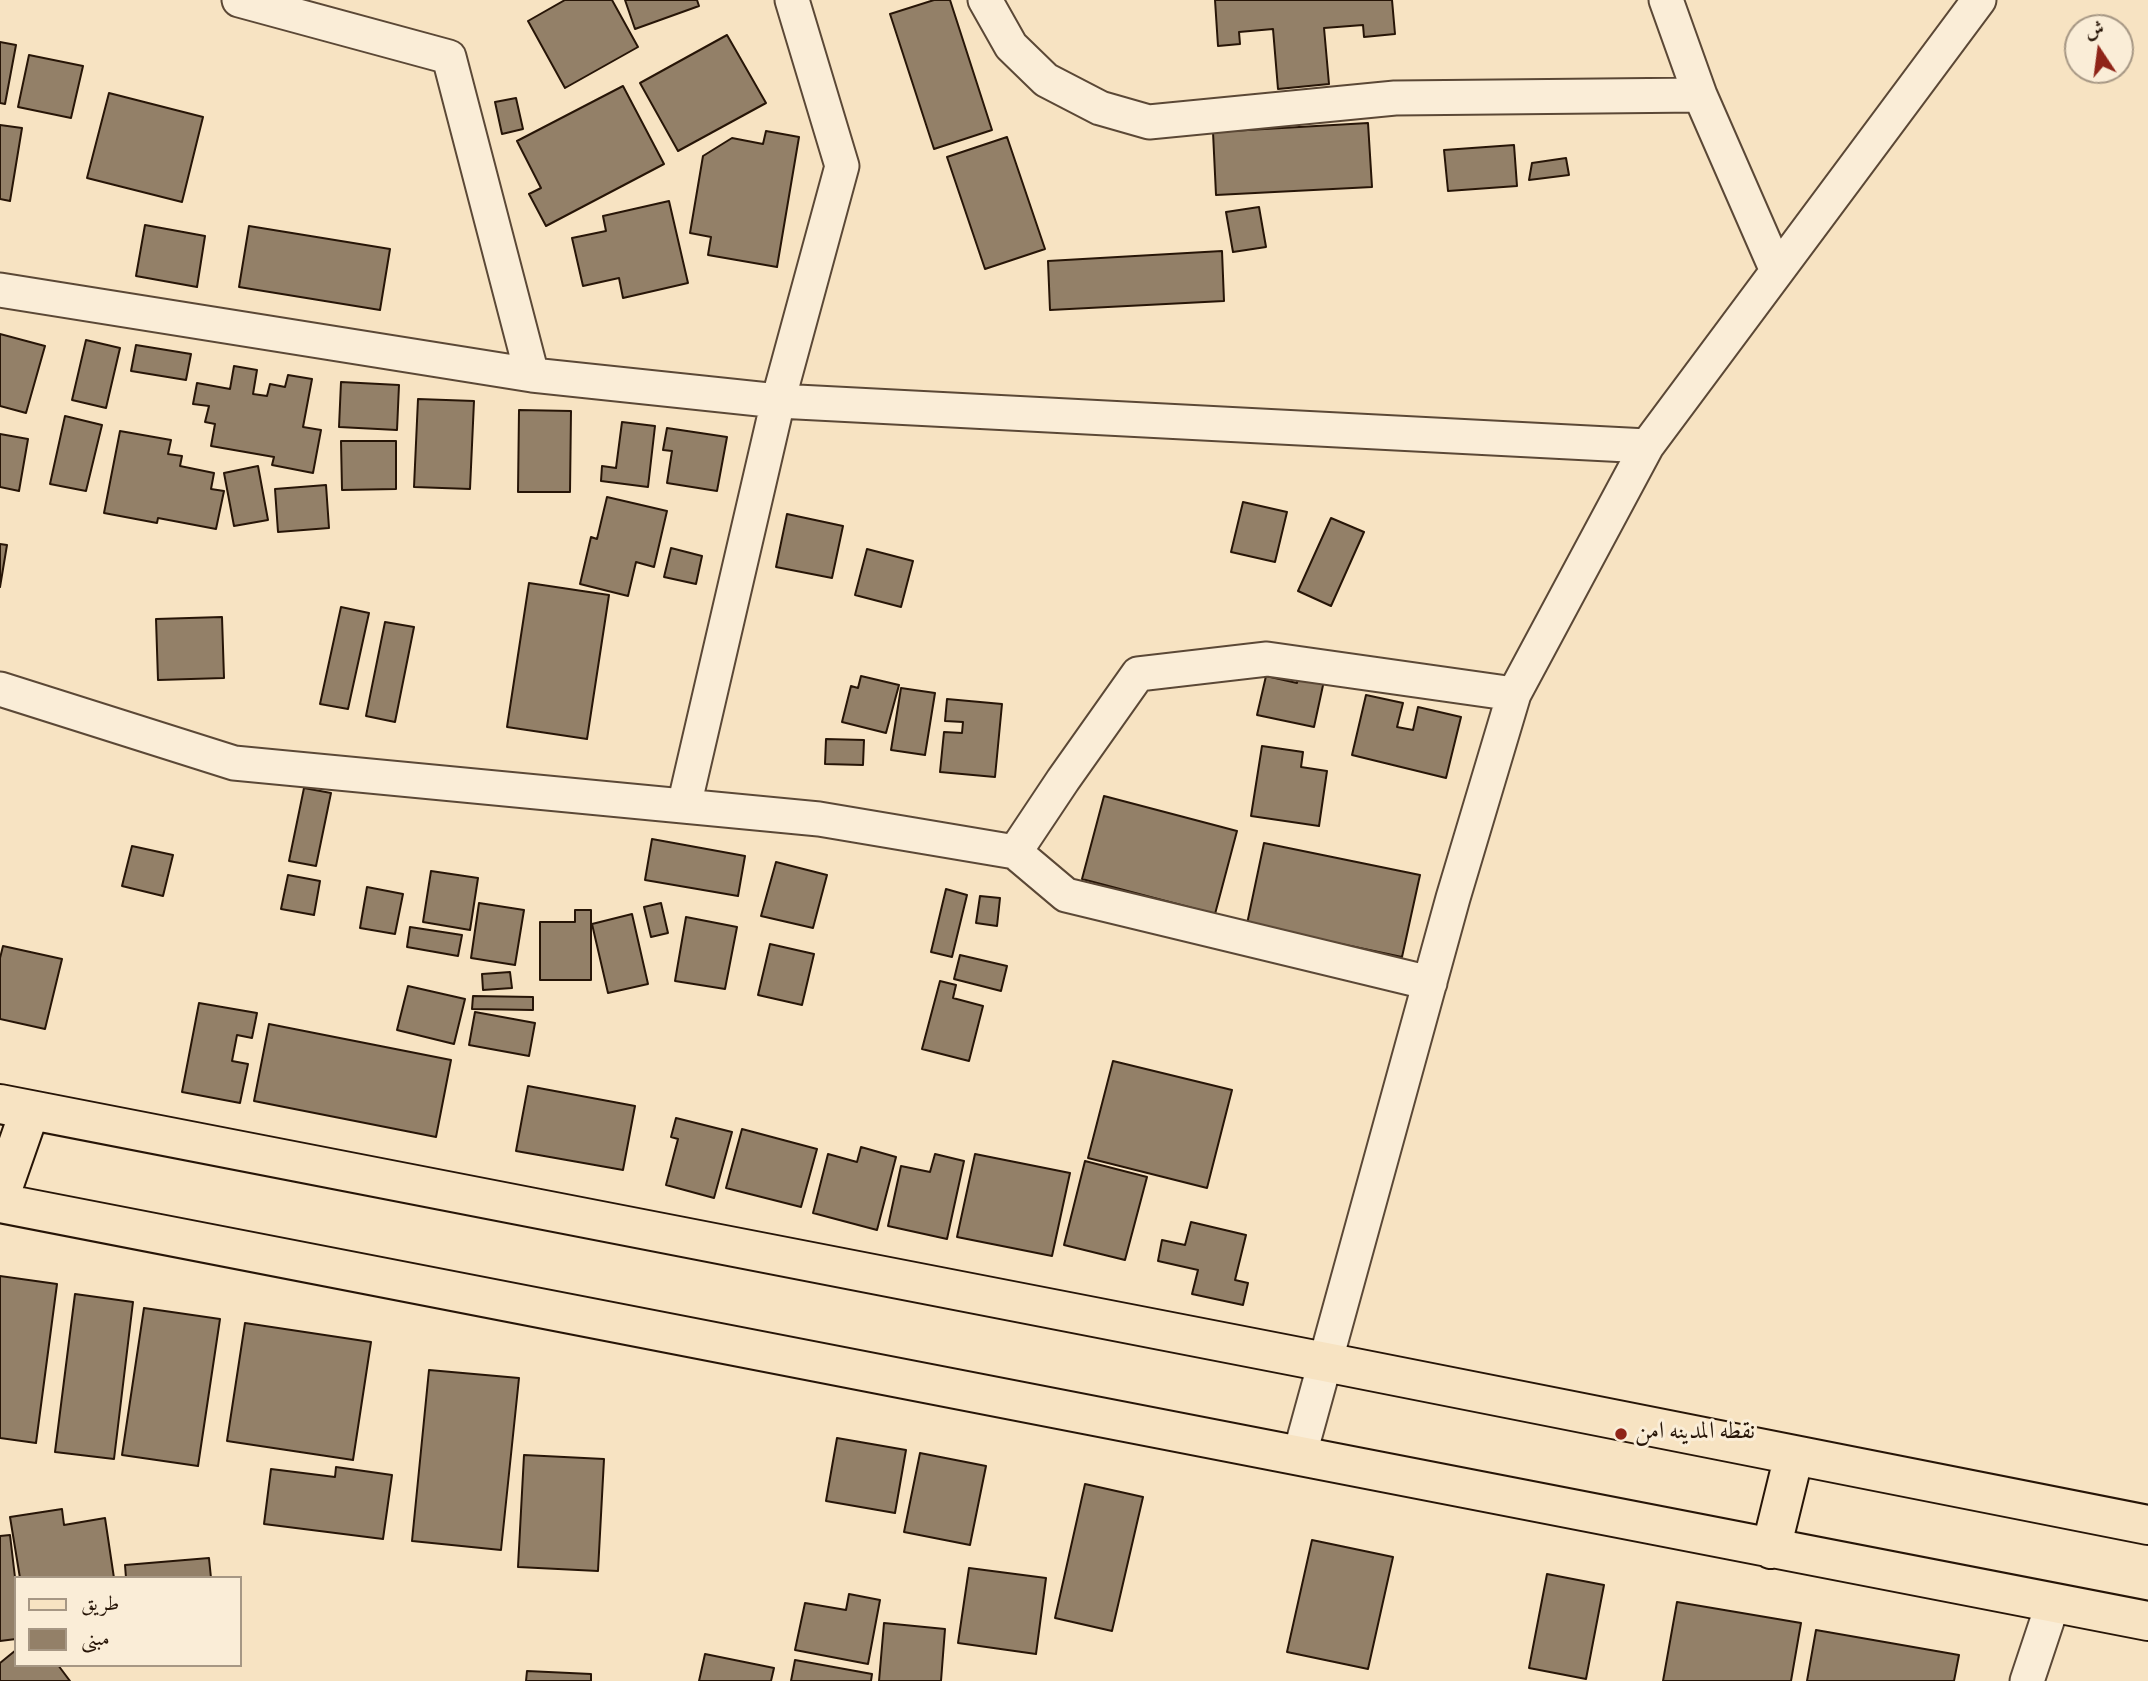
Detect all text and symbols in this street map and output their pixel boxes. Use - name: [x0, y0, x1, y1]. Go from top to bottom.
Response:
- north arrow: [2064, 14, 2134, 84]
- text: ش: [2083, 16, 2107, 45]
- place label: نقطه المدينه امن: [1635, 1420, 1755, 1448]
- marker: نقطه المدينه امن: [1613, 1426, 1629, 1442]
- legend: [14, 1576, 242, 1667]
- text: طريق: [81, 1590, 119, 1619]
- text: مبنى: [81, 1625, 110, 1654]

